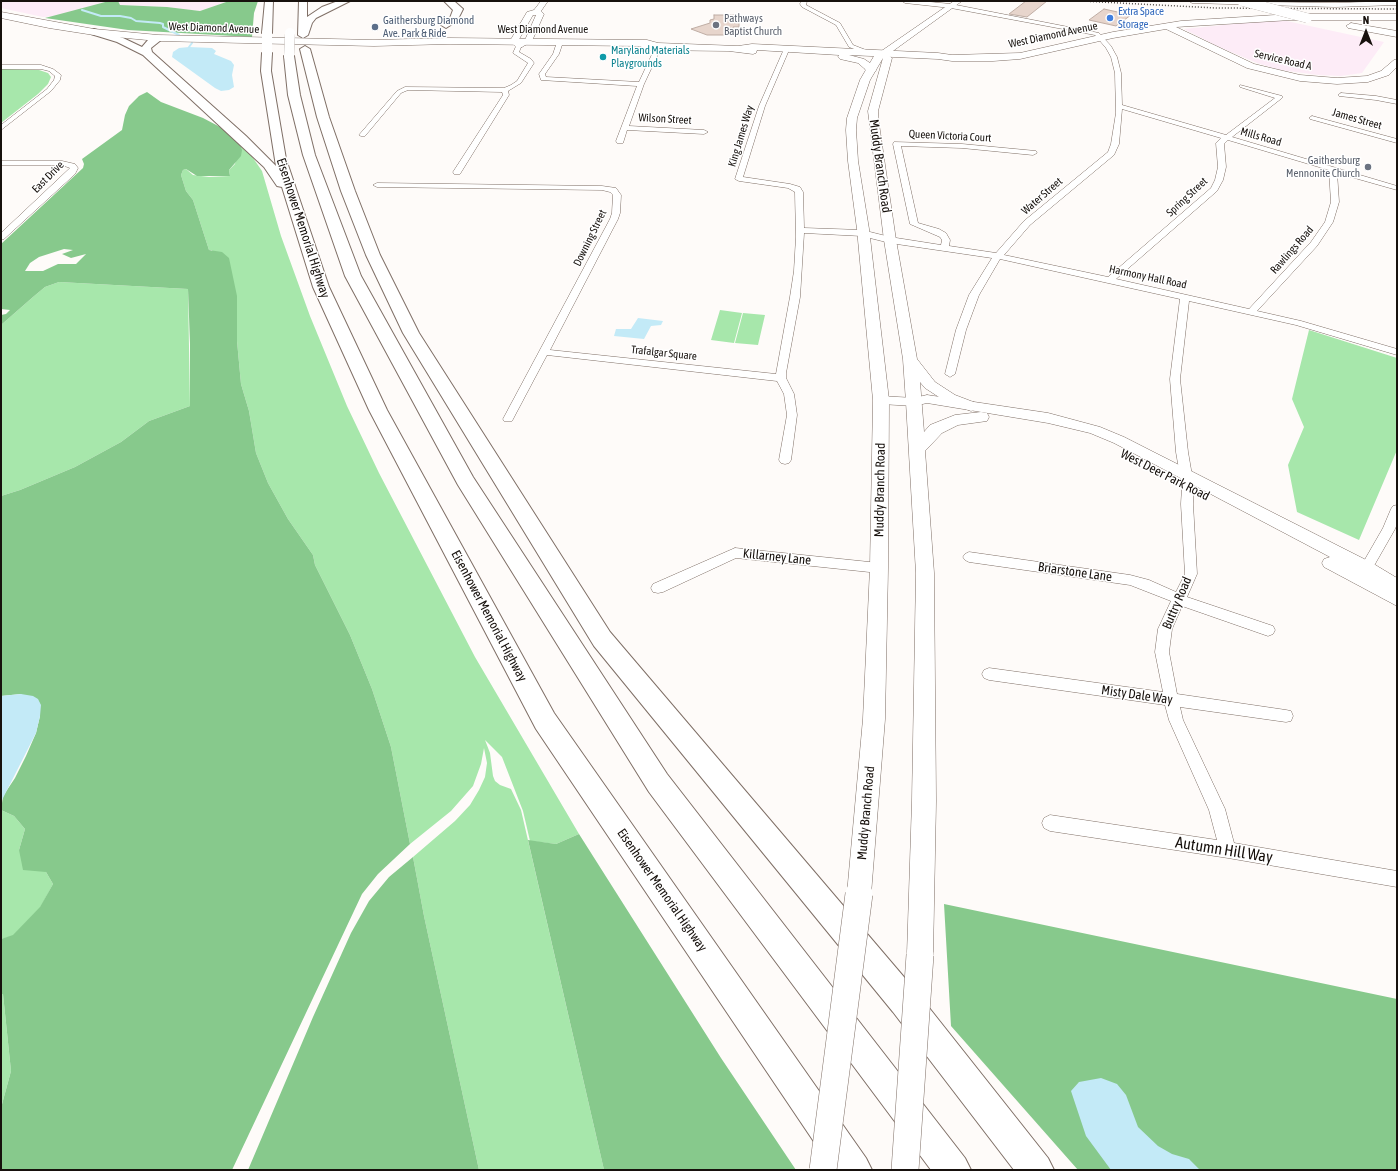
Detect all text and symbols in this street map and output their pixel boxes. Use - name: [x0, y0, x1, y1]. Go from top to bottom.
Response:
- place label: Extra Space Storage: [1118, 5, 1164, 31]
- place label: Pathways Baptist Church: [724, 12, 782, 38]
- north arrow: [1346, 12, 1386, 52]
- marker: Extra Space Storage: [1105, 13, 1115, 23]
- place label: Gaithersburg Diamond Ave. Park & Ride: [383, 14, 474, 40]
- text: N: [1363, 14, 1369, 26]
- street label: West Diamond Avenue: [1007, 19, 1099, 51]
- street label: West Diamond Avenue: [168, 20, 260, 36]
- marker: Pathways Baptist Church: [711, 20, 721, 30]
- marker: Gaithersburg Diamond Ave. Park & Ride: [370, 22, 380, 32]
- street label: West Diamond Avenue: [498, 23, 588, 37]
- place label: Maryland Materials Playgrounds: [611, 44, 690, 70]
- street label: Service Road A: [1253, 47, 1313, 73]
- marker: Maryland Materials Playgrounds: [598, 52, 608, 62]
- street label: King James Way: [725, 104, 757, 168]
- street label: James Street: [1331, 106, 1383, 132]
- street label: Wilson Street: [638, 111, 692, 127]
- street label: Muddy Branch Road: [866, 118, 894, 214]
- street label: Mills Road: [1239, 125, 1283, 149]
- street label: Queen Victoria Court: [908, 127, 992, 145]
- place label: Gaithersburg Mennonite Church: [1286, 154, 1360, 180]
- street label: Eisenhower Memorial Highway: [273, 156, 333, 300]
- street label: East Drive: [29, 158, 67, 196]
- marker: Gaithersburg Mennonite Church: [1363, 162, 1373, 172]
- street label: Water Street: [1019, 175, 1065, 217]
- street label: Spring Street: [1164, 175, 1210, 219]
- street label: Downing Street: [571, 208, 609, 268]
- street label: Rawlings Road: [1268, 223, 1316, 277]
- street label: Harmony Hall Road: [1108, 262, 1188, 292]
- street label: Trafalgar Square: [630, 343, 698, 363]
- street label: Muddy Branch Road: [871, 443, 889, 537]
- street label: West Deer Park Road: [1118, 446, 1212, 504]
- street label: Killarney Lane: [742, 546, 812, 568]
- street label: Eisenhower Memorial Highway: [448, 548, 530, 684]
- street label: Briarstone Lane: [1037, 559, 1113, 585]
- street label: Buttry Road: [1159, 574, 1195, 632]
- street label: Misty Dale Way: [1100, 682, 1174, 708]
- street label: Muddy Branch Road: [854, 765, 878, 861]
- street label: Eisenhower Memorial Highway: [614, 826, 710, 954]
- street label: Autumn Hill Way: [1174, 833, 1274, 867]

